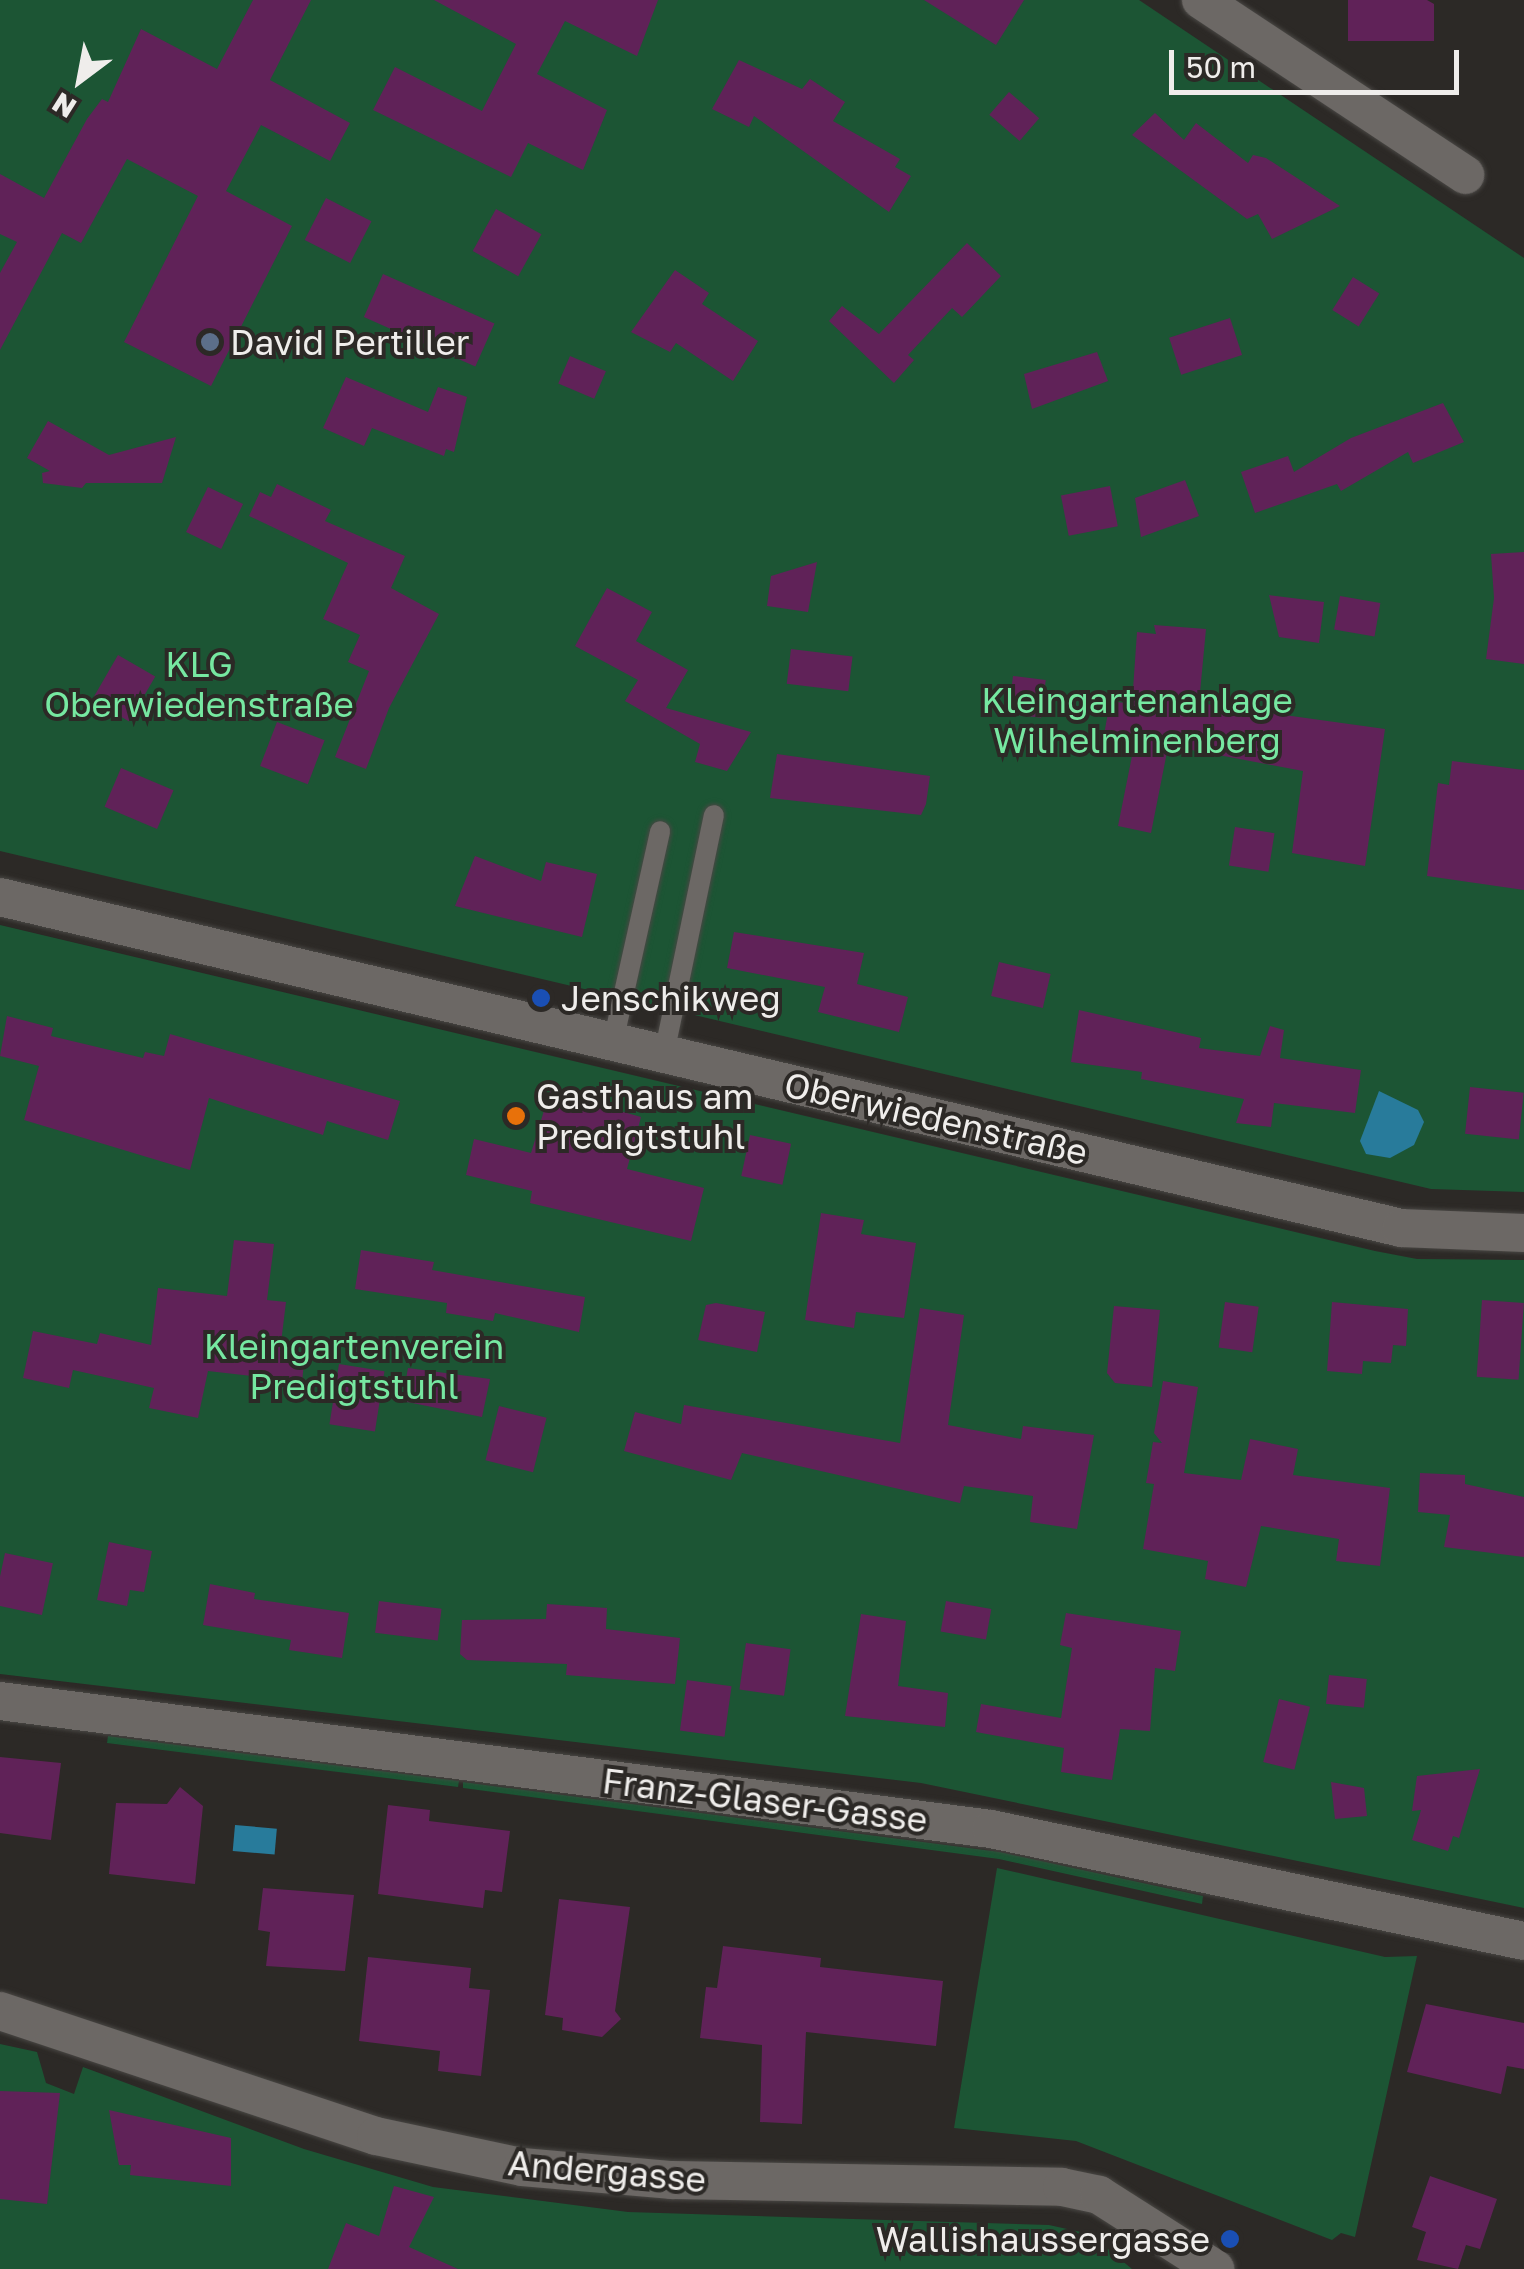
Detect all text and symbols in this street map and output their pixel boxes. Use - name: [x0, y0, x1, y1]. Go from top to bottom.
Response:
- north arrow: [30, 30, 130, 130]
- scale bar: [1174, 30, 1464, 92]
- text: 50 m: [1186, 49, 1256, 85]
- text: N: [46, 86, 82, 125]
- place label: David Pertiller: [230, 321, 469, 363]
- marker: David Pertiller: [199, 331, 221, 353]
- park label: KLG Oberwiedenstraße: [44, 643, 354, 725]
- park label: Kleingartenanlage Wilhelminenberg: [981, 679, 1293, 761]
- place label: Jenschikweg: [561, 977, 781, 1019]
- marker: Jenschikweg: [530, 987, 552, 1009]
- street label: Oberwiedenstraße: [780, 1063, 1092, 1173]
- place label: Gasthaus am Predigtstuhl: [536, 1075, 754, 1157]
- marker: Gasthaus am Predigtstuhl: [505, 1105, 527, 1127]
- park label: Kleingartenverein Predigtstuhl: [204, 1325, 504, 1407]
- street label: Franz-Glaser-Gasse: [600, 1759, 930, 1841]
- street label: Andergasse: [506, 2141, 708, 2201]
- place label: Wallishaussergasse: [876, 2218, 1210, 2260]
- marker: Wallishaussergasse: [1219, 2228, 1241, 2250]

